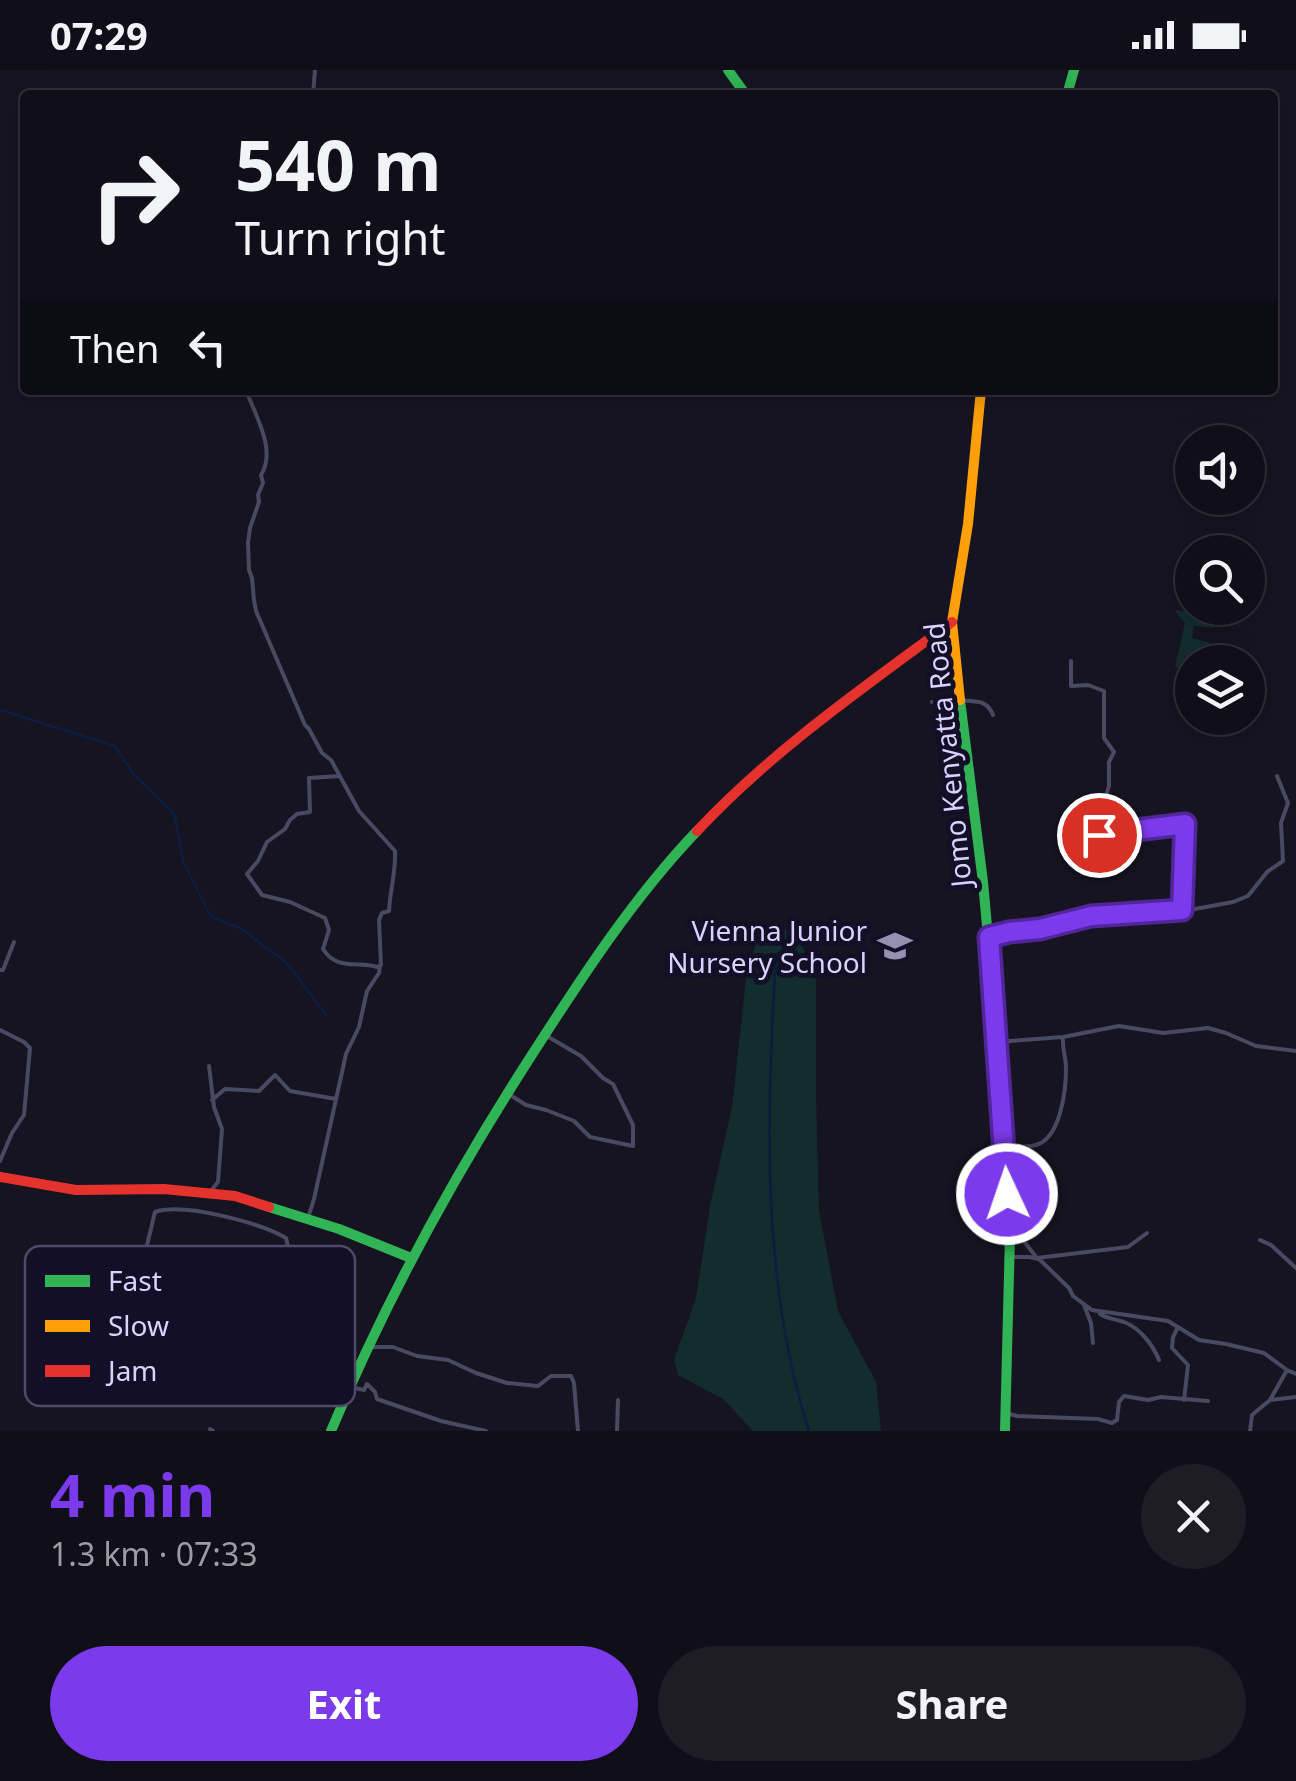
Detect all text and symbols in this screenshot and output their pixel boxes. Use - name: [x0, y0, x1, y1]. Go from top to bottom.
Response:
- text: 07:29: [50, 9, 148, 61]
- text: 540 m: [235, 116, 442, 212]
- icon: right: [70, 130, 200, 260]
- text: Turn right: [235, 207, 446, 268]
- icon: left: [180, 320, 235, 375]
- text: Then: [70, 322, 160, 374]
- map controls: [1175, 425, 1265, 735]
- button: sound: [1175, 425, 1265, 515]
- button: search: [1175, 535, 1265, 625]
- street label: Jomo Kenyatta Road: [914, 621, 980, 892]
- button: layers: [1175, 645, 1265, 735]
- pin: [1057, 793, 1142, 878]
- icon: arrive: [1072, 808, 1127, 863]
- place label: Vienna Junior Nursery School: [667, 911, 867, 981]
- school or university icon: Vienna Junior Nursery School: [876, 927, 914, 965]
- position arrow: [955, 1142, 1059, 1246]
- legend: [25, 1246, 355, 1406]
- text: Fast: [108, 1261, 162, 1299]
- text: Slow: [108, 1306, 169, 1344]
- text: Jam: [105, 1351, 158, 1389]
- text: 4 min: [50, 1453, 215, 1535]
- button: close: [1141, 1464, 1246, 1569]
- text: 1.3 km · 07:33: [50, 1532, 258, 1575]
- button: Exit: [50, 1646, 638, 1761]
- button: Share: [658, 1646, 1246, 1761]

